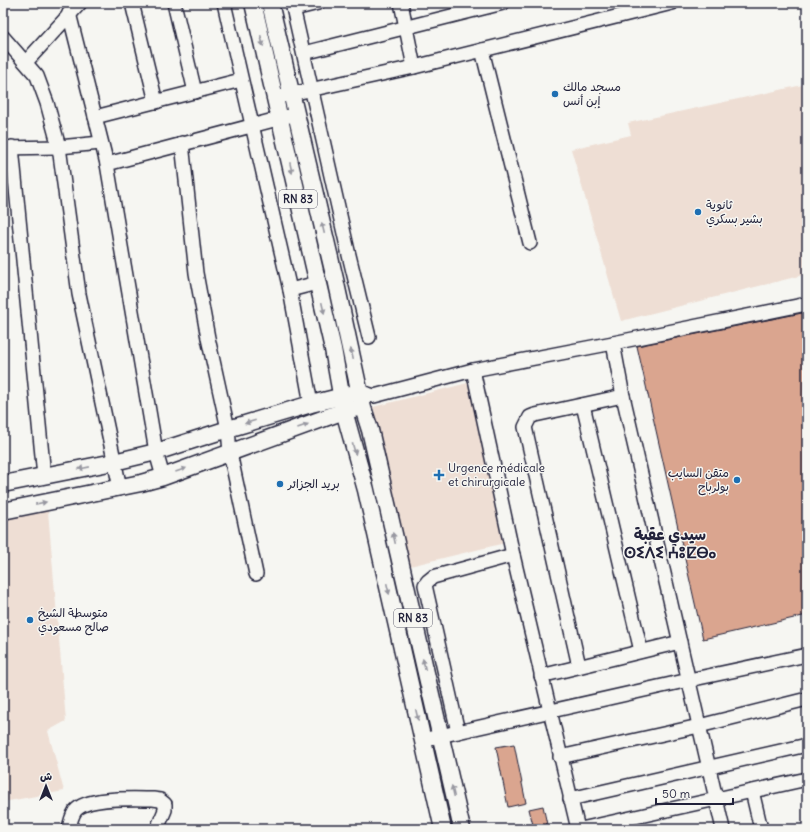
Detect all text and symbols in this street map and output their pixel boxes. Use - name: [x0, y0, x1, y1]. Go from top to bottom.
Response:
- one-way arrow: [260, 35, 266, 47]
- place label: مسجد مالك إبن أنس: [563, 79, 621, 109]
- marker: مسجد مالك إبن أنس: [550, 89, 560, 99]
- one-way arrow: [289, 161, 295, 174]
- road number: RN 83: [279, 190, 317, 208]
- place label: ثانوية بشير بسكري: [706, 197, 763, 228]
- marker: ثانوية بشير بسكري: [693, 207, 703, 217]
- one-way arrow: [320, 222, 326, 234]
- one-way arrow: [320, 302, 326, 314]
- one-way arrow: [349, 348, 355, 361]
- one-way arrow: [244, 419, 256, 425]
- one-way arrow: [298, 423, 310, 429]
- one-way arrow: [351, 443, 357, 455]
- place label: Urgence médicale et chirurgicale: [448, 460, 545, 489]
- place label: متقن السايب بولرباح: [668, 465, 729, 496]
- one-way arrow: [78, 466, 91, 472]
- one-way arrow: [176, 467, 188, 473]
- marker: Urgence médicale et chirurgicale: [433, 469, 445, 481]
- marker: متقن السايب بولرباح: [732, 475, 742, 485]
- place label: بريد الجزائر: [287, 476, 340, 492]
- marker: بريد الجزائر: [275, 479, 285, 489]
- one-way arrow: [35, 500, 47, 506]
- district label: سيدي عقبة ⵙⵉⴷⵉ ⵄⵓⵇⴱⴰ: [624, 524, 716, 562]
- one-way arrow: [391, 531, 397, 544]
- one-way arrow: [386, 582, 392, 595]
- place label: متوسطة الشيخ صالح مسعودي: [38, 605, 109, 636]
- road number: RN 83: [394, 609, 432, 627]
- marker: متوسطة الشيخ صالح مسعودي: [25, 615, 35, 625]
- one-way arrow: [420, 658, 426, 670]
- one-way arrow: [414, 709, 420, 722]
- north arrow: [26, 766, 66, 806]
- text: ش: [40, 769, 52, 783]
- scale bar: [656, 780, 733, 806]
- one-way arrow: [449, 785, 455, 797]
- text: 50 m: [662, 786, 691, 801]

